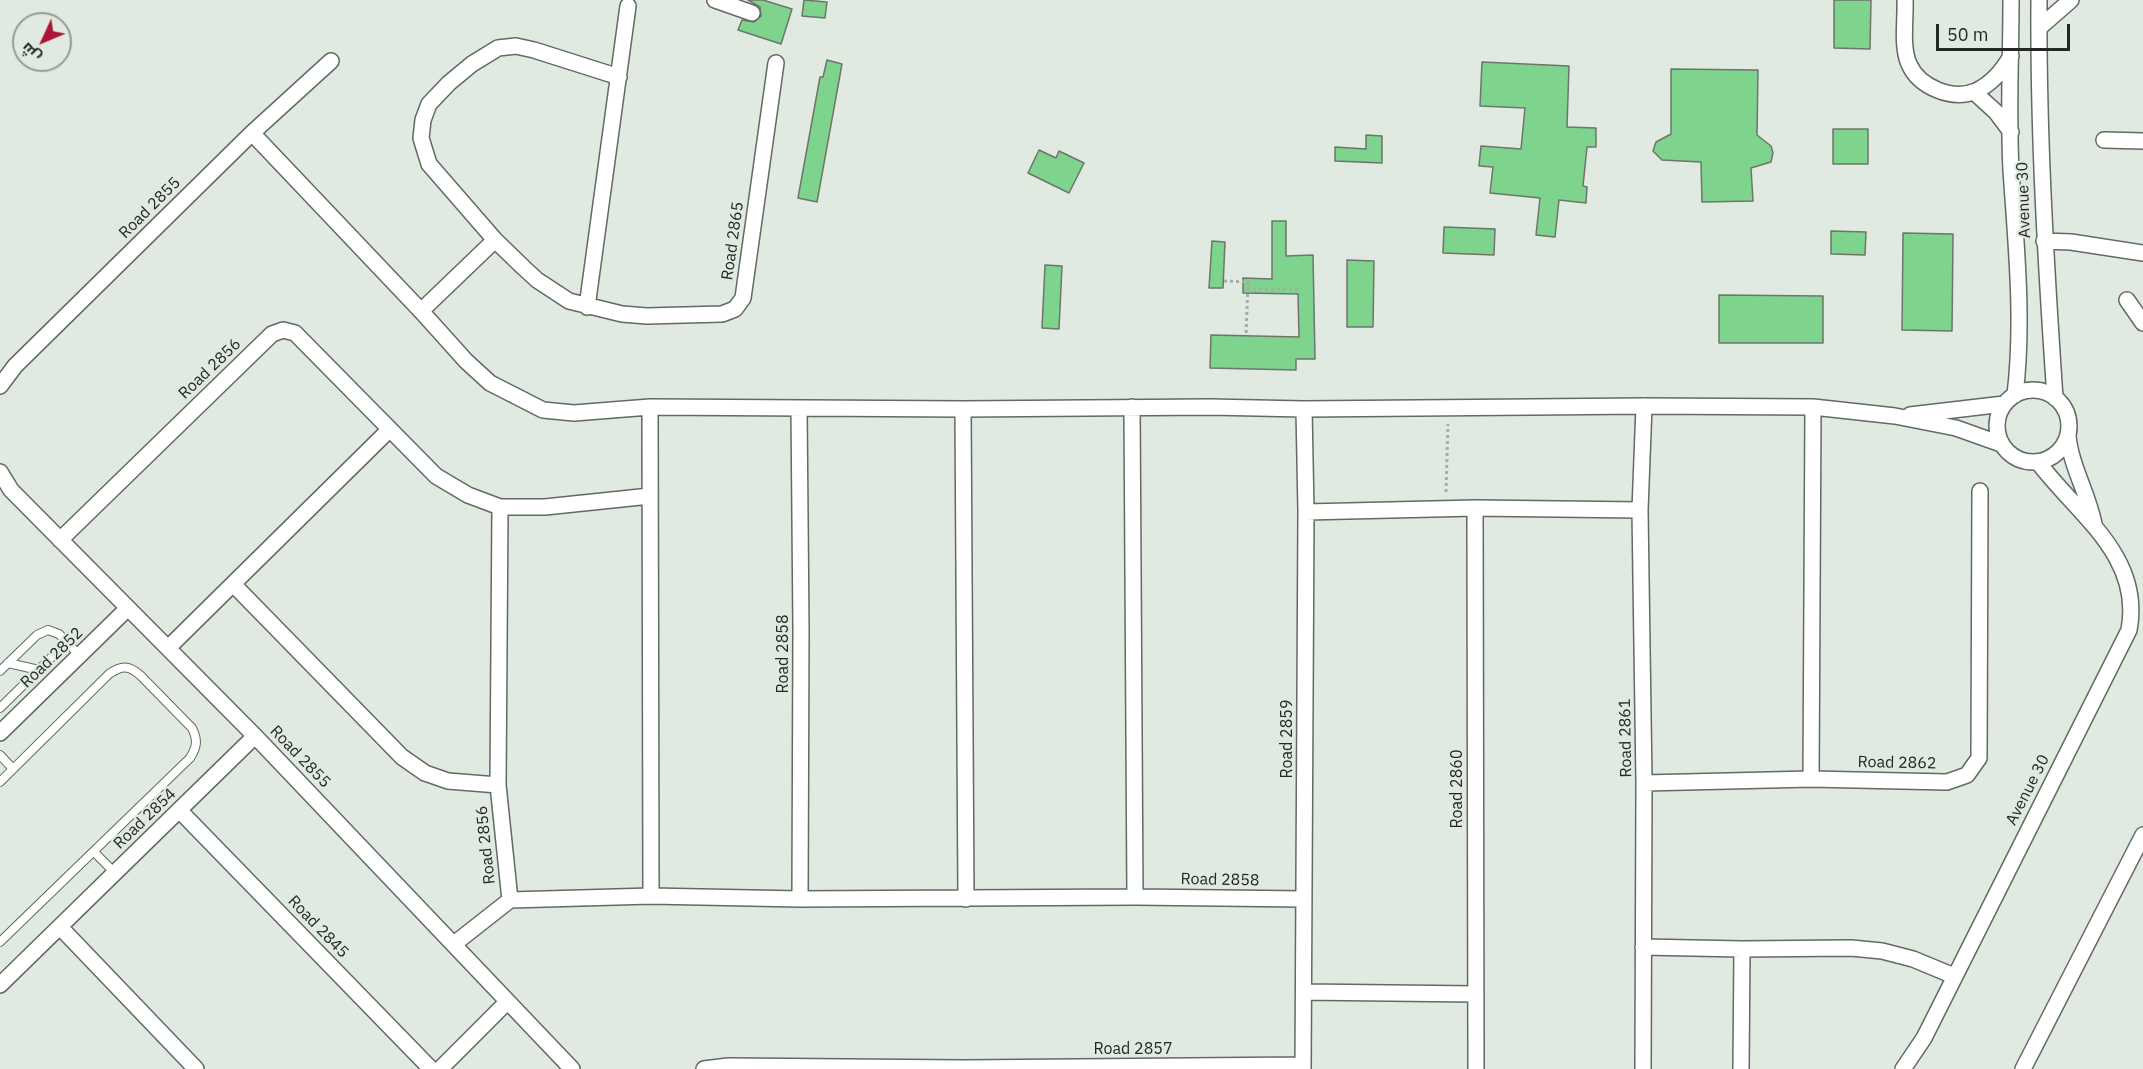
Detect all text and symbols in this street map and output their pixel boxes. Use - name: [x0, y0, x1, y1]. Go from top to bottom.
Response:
- north arrow: [12, 12, 72, 72]
- scale bar: [1939, 12, 2072, 50]
- text: 50 m: [1947, 23, 1989, 46]
- text: ش: [16, 39, 45, 67]
- street label: Avenue 30: [2013, 161, 2035, 239]
- street label: Road 2855: [115, 173, 185, 243]
- street label: Road 2865: [718, 201, 748, 281]
- street label: Road 2856: [175, 335, 245, 403]
- street label: Road 2858: [773, 615, 793, 693]
- street label: Road 2852: [17, 624, 87, 692]
- street label: Road 2861: [1616, 698, 1636, 778]
- street label: Road 2859: [1277, 700, 1297, 778]
- street label: Road 2855: [266, 722, 334, 792]
- street label: Road 2860: [1447, 750, 1467, 828]
- street label: Avenue 30: [2002, 752, 2054, 828]
- street label: Road 2862: [1857, 753, 1937, 773]
- street label: Road 2854: [110, 785, 180, 853]
- street label: Road 2856: [472, 805, 500, 885]
- street label: Road 2858: [1180, 870, 1260, 890]
- street label: Road 2845: [284, 892, 352, 962]
- street label: Road 2857: [1094, 1039, 1172, 1059]

